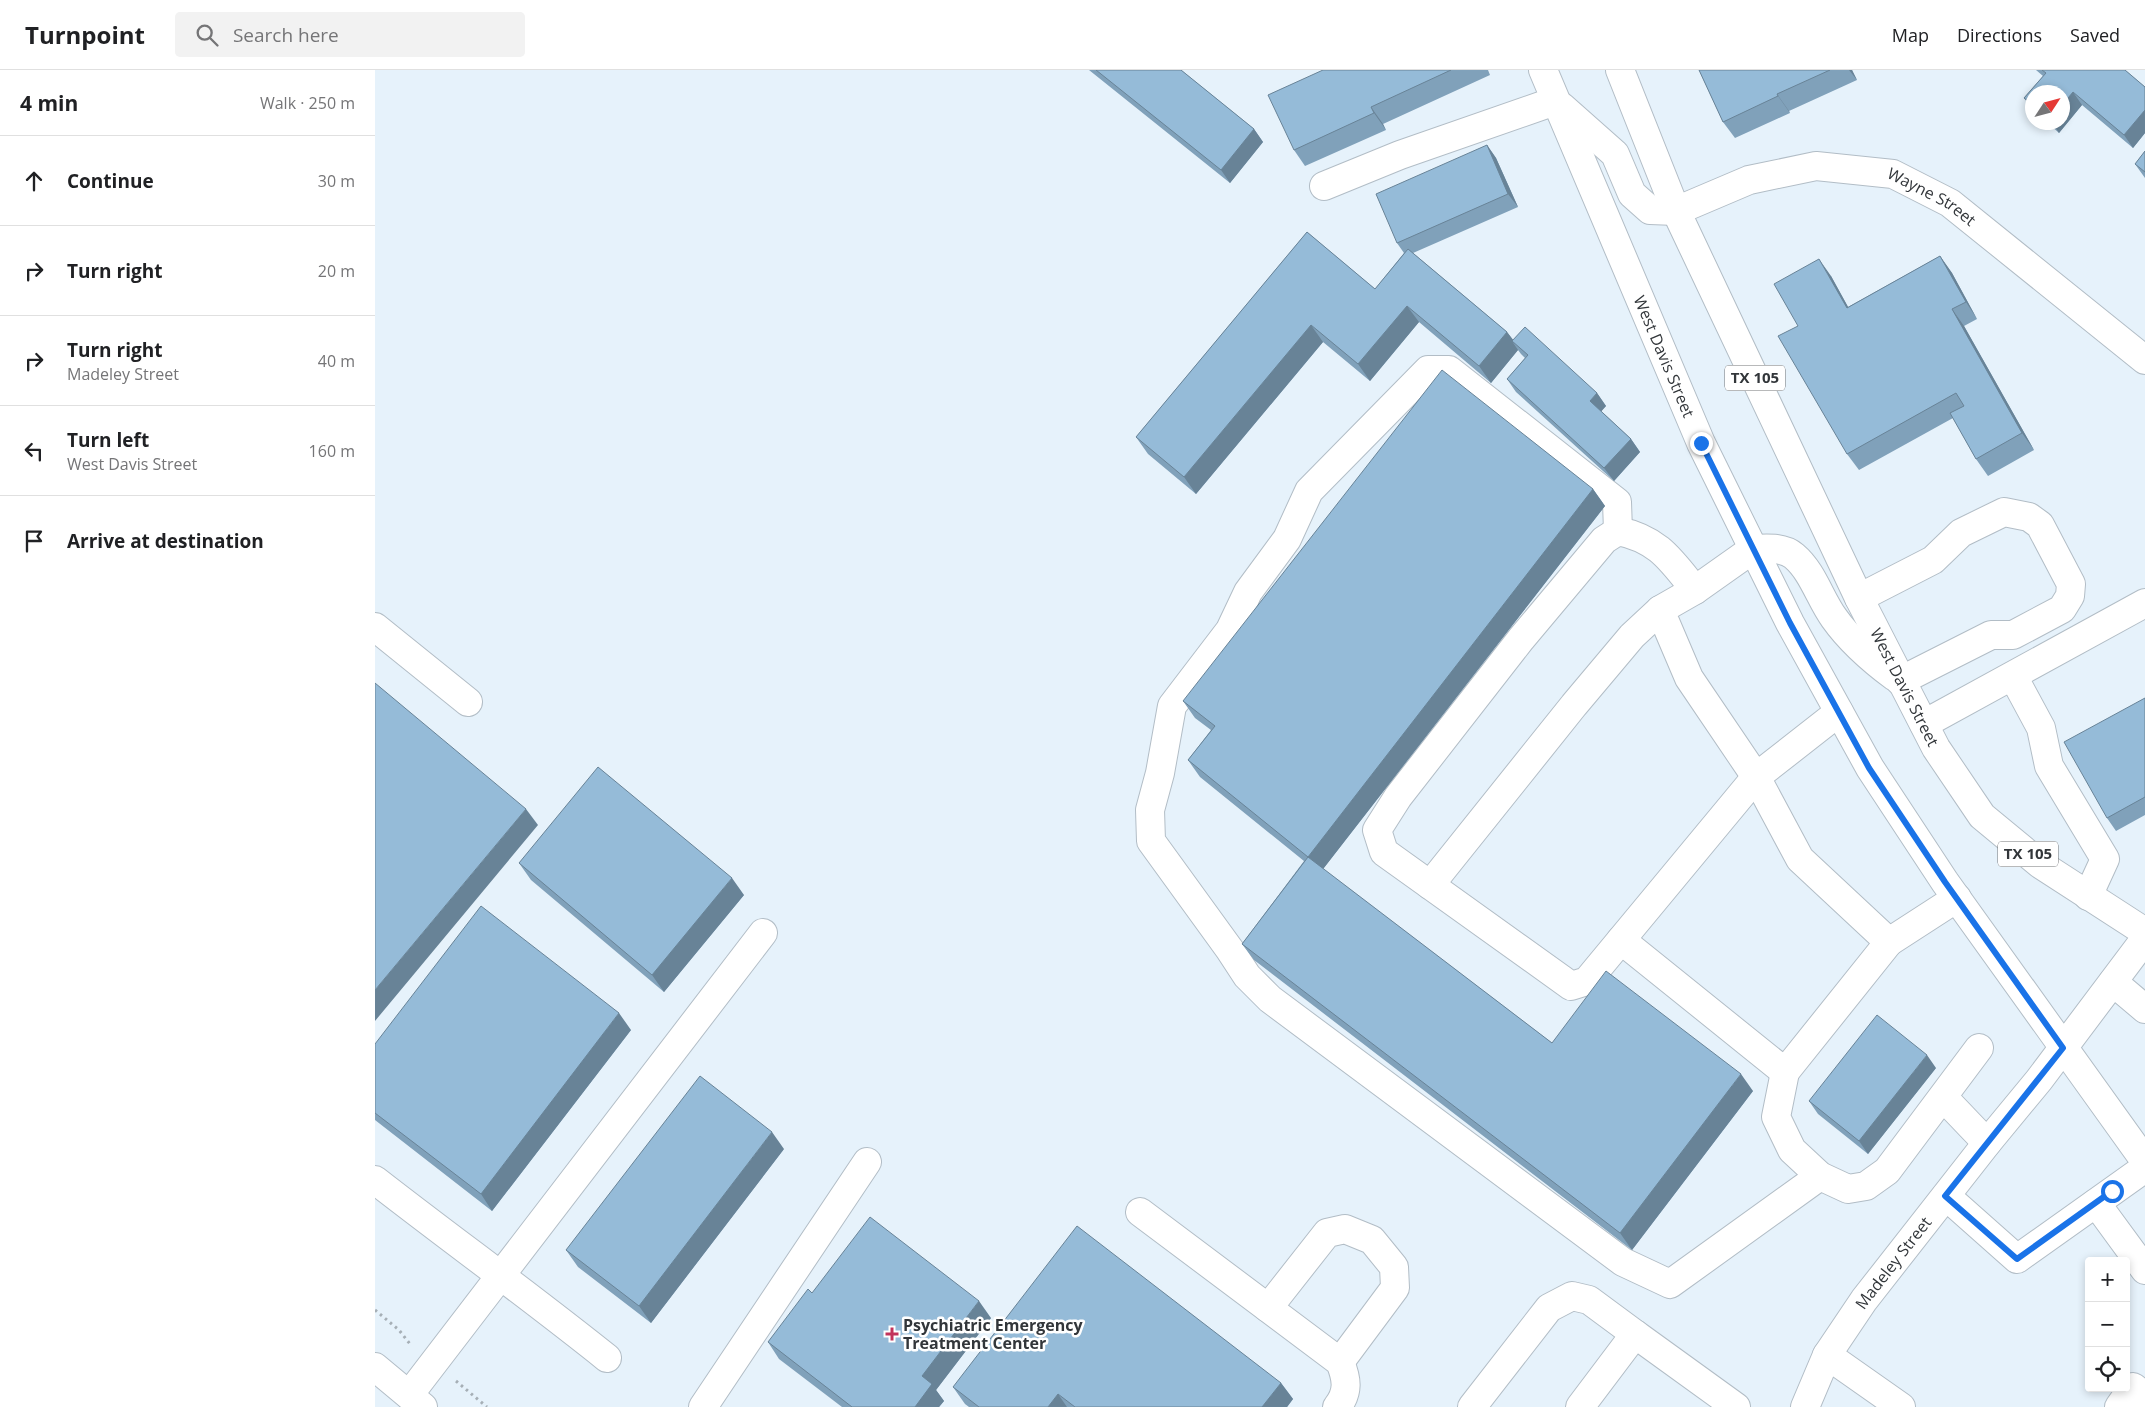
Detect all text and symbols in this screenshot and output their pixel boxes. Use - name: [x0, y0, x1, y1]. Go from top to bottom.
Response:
- search box: [175, 12, 525, 57]
- text: Turnpoint: [25, 18, 145, 51]
- icon: search: [193, 21, 221, 49]
- text: Search here: [233, 22, 339, 48]
- text: Map: [1892, 23, 1929, 47]
- text: Directions: [1957, 23, 2042, 47]
- text: Saved: [2070, 23, 2120, 47]
- north arrow: [2025, 85, 2070, 130]
- text: 4 min: [20, 89, 78, 117]
- text: Walk · 250 m: [260, 92, 355, 114]
- street label: Wayne Street: [1884, 162, 1981, 231]
- icon: ahead: [20, 167, 48, 195]
- text: Continue: [67, 168, 154, 194]
- text: 30 m: [318, 170, 355, 192]
- icon: right: [20, 257, 48, 285]
- text: Turn right: [67, 258, 162, 284]
- text: 20 m: [318, 260, 355, 282]
- street label: West Davis Street: [1629, 292, 1700, 421]
- text: Turn right: [67, 337, 162, 363]
- icon: right: [20, 347, 48, 375]
- text: 40 m: [318, 350, 355, 372]
- text: Madeley Street: [67, 363, 179, 385]
- road number: TX 105: [1725, 366, 1785, 390]
- text: Turn left: [67, 427, 149, 453]
- route end: [1690, 432, 1713, 455]
- icon: left: [20, 437, 48, 465]
- text: 160 m: [309, 440, 355, 462]
- text: West Davis Street: [67, 453, 197, 475]
- icon: arrive: [20, 527, 48, 555]
- text: Arrive at destination: [67, 528, 264, 554]
- street label: West Davis Street: [1865, 624, 1944, 750]
- road number: TX 105: [1998, 842, 2058, 866]
- route start: [2101, 1180, 2124, 1203]
- street label: Madeley Street: [1850, 1212, 1937, 1313]
- map controls: [2085, 1257, 2130, 1392]
- button: +: [2085, 1257, 2130, 1302]
- button: −: [2085, 1302, 2130, 1347]
- place label: Psychiatric Emergency Treatment Center: [903, 1314, 1083, 1354]
- marker: Psychiatric Emergency Treatment Center: [885, 1327, 899, 1341]
- button: locate: [2085, 1347, 2130, 1392]

